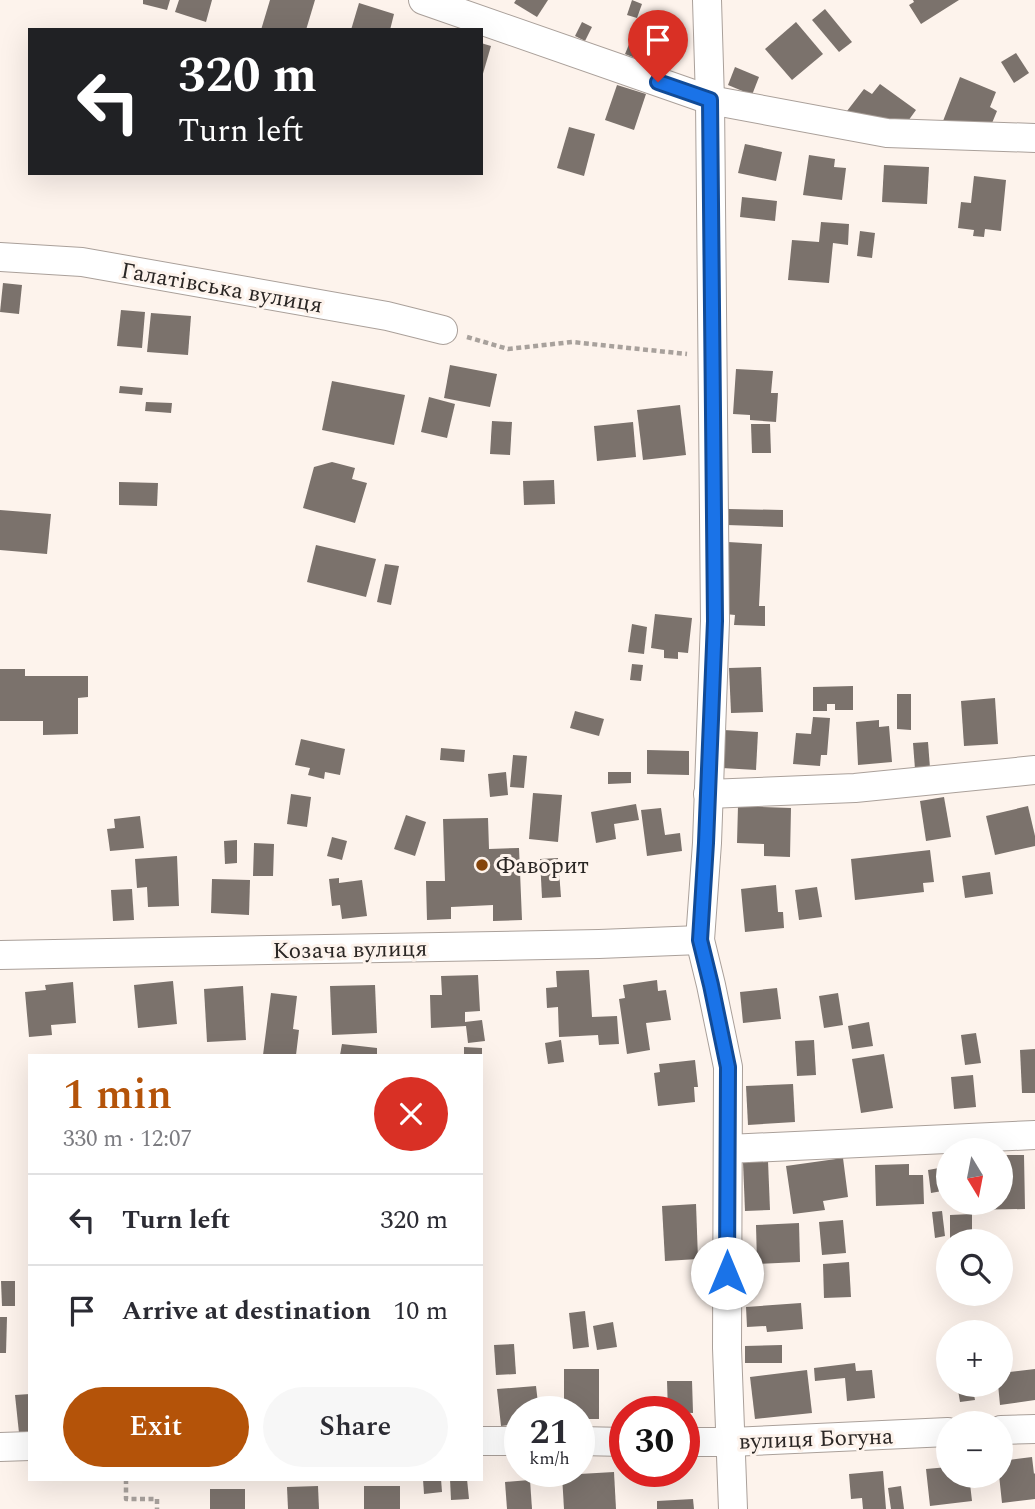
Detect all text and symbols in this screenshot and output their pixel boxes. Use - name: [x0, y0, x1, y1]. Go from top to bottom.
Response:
- pin: [628, 10, 688, 82]
- icon: arrive: [639, 21, 677, 59]
- text: 320 m: [178, 39, 317, 114]
- icon: left: [63, 56, 154, 147]
- text: Turn left: [178, 107, 304, 156]
- street label: Галатівська вулиця: [118, 254, 325, 323]
- place label: Фаворит: [496, 849, 589, 884]
- marker: Фаворит: [474, 857, 490, 873]
- street label: Козача вулиця: [272, 932, 428, 969]
- text: 1 min: [63, 1064, 172, 1127]
- button: close: [374, 1077, 448, 1151]
- text: 330 m · 12:07: [63, 1122, 192, 1157]
- north arrow: [936, 1138, 1013, 1214]
- map controls: [936, 1138, 1013, 1488]
- text: Turn left: [122, 1200, 230, 1240]
- text: 320 m: [380, 1200, 448, 1240]
- icon: left: [63, 1201, 101, 1239]
- button: search: [936, 1229, 1013, 1306]
- position arrow: [690, 1236, 764, 1310]
- text: Arrive at destination: [122, 1291, 371, 1331]
- text: 10 m: [393, 1291, 448, 1331]
- icon: arrive: [63, 1292, 101, 1330]
- button: +: [936, 1320, 1013, 1397]
- button: Exit: [63, 1387, 249, 1467]
- button: Share: [263, 1387, 448, 1467]
- speed limit sign: 30: [609, 1396, 700, 1487]
- text: 21: [530, 1406, 569, 1459]
- button: −: [936, 1411, 1013, 1488]
- street label: вулиця Богуна: [738, 1419, 894, 1460]
- text: km/h: [529, 1445, 570, 1472]

